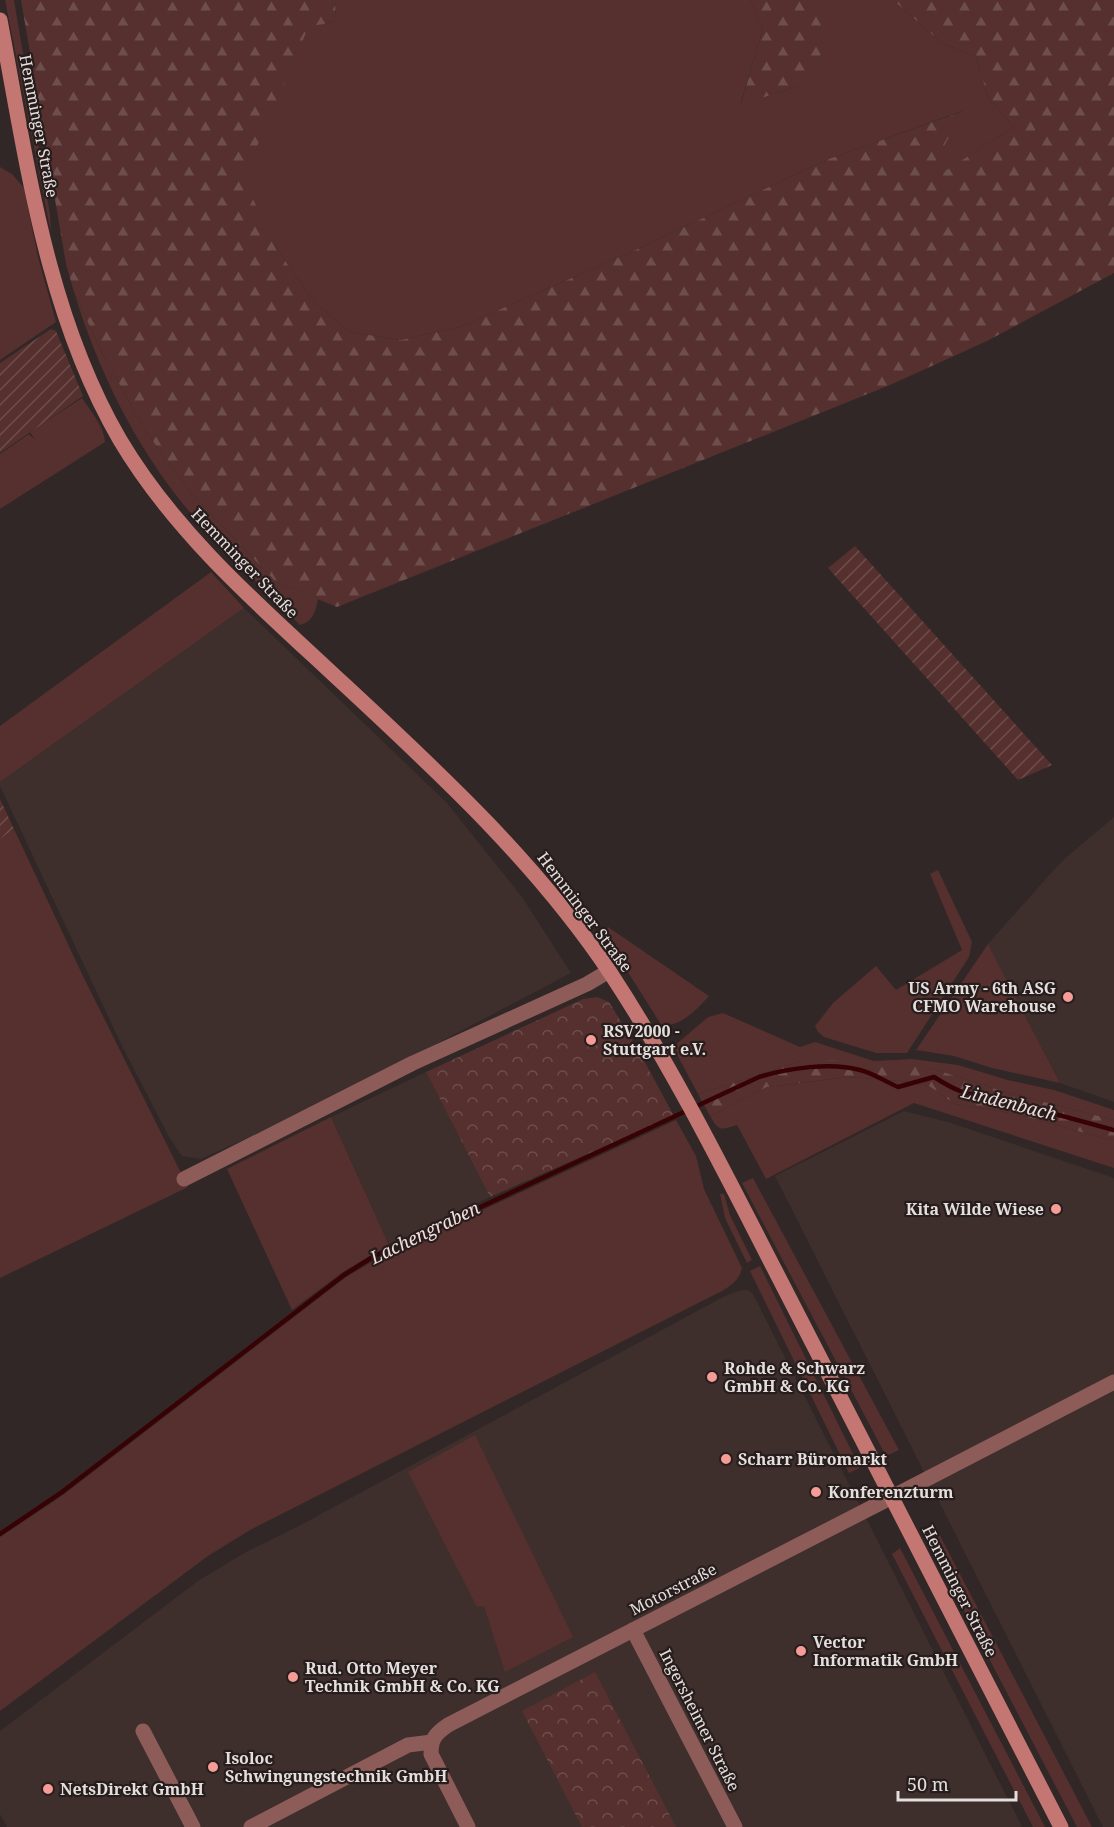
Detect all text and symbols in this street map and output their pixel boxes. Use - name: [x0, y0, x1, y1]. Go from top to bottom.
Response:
- street label: Hemminger Straße: [14, 53, 64, 199]
- street label: Hemminger Straße: [187, 503, 303, 623]
- street label: Hemminger Straße: [533, 847, 637, 977]
- place label: US Army - 6th ASG CFMO Warehouse: [908, 977, 1056, 1017]
- marker: US Army - 6th ASG CFMO Warehouse: [1061, 990, 1075, 1004]
- place label: RSV2000 - Stuttgart e.V.: [603, 1020, 706, 1060]
- marker: RSV2000 - Stuttgart e.V.: [584, 1033, 598, 1047]
- water label: Lindenbach: [958, 1078, 1060, 1126]
- water label: Lachengraben: [365, 1195, 484, 1269]
- place label: Kita Wilde Wiese: [906, 1198, 1044, 1220]
- marker: Kita Wilde Wiese: [1049, 1202, 1063, 1216]
- place label: Rohde & Schwarz GmbH & Co. KG: [724, 1357, 865, 1397]
- marker: Rohde & Schwarz GmbH & Co. KG: [705, 1370, 719, 1384]
- place label: Scharr Büromarkt: [738, 1448, 887, 1470]
- marker: Scharr Büromarkt: [719, 1452, 733, 1466]
- place label: Konferenzturm: [828, 1481, 954, 1503]
- marker: Konferenzturm: [809, 1485, 823, 1499]
- street label: Hemminger Straße: [917, 1521, 1003, 1661]
- street label: Motorstraße: [626, 1558, 720, 1620]
- place label: Vector Informatik GmbH: [813, 1631, 958, 1671]
- marker: Vector Informatik GmbH: [794, 1644, 808, 1658]
- street label: Ingersheimer Straße: [655, 1645, 745, 1795]
- place label: Rud. Otto Meyer Technik GmbH & Co. KG: [305, 1657, 500, 1697]
- marker: Rud. Otto Meyer Technik GmbH & Co. KG: [286, 1670, 300, 1684]
- place label: Isoloc Schwingungstechnik GmbH: [225, 1747, 447, 1787]
- marker: Isoloc Schwingungstechnik GmbH: [206, 1760, 220, 1774]
- scale bar: [898, 1764, 1016, 1802]
- text: 50 m: [907, 1772, 949, 1796]
- place label: NetsDirekt GmbH: [60, 1778, 204, 1800]
- marker: NetsDirekt GmbH: [41, 1782, 55, 1796]

